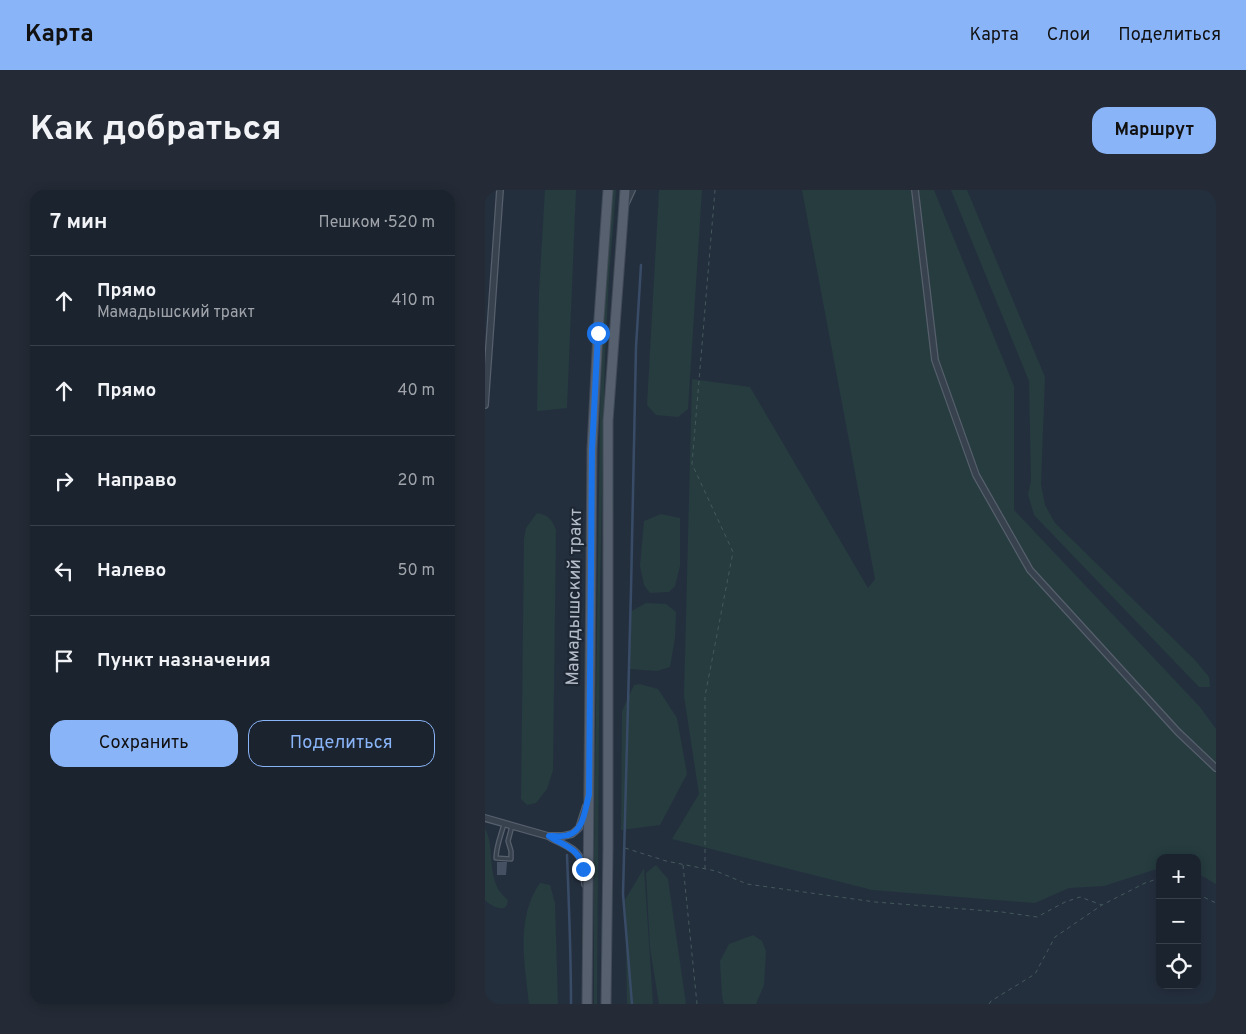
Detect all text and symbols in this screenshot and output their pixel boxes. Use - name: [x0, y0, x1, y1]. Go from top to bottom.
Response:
- text: Карта: [25, 20, 94, 50]
- text: Карта: [969, 24, 1019, 47]
- text: Слои: [1047, 24, 1090, 47]
- text: Поделиться: [1118, 24, 1221, 47]
- button: Маршрут: [1092, 107, 1216, 154]
- text: Как добраться: [30, 108, 282, 152]
- text: 7 мин: [50, 209, 107, 236]
- text: Пешком · 520 m: [319, 213, 435, 233]
- text: Прямо: [97, 279, 156, 303]
- icon: ahead: [50, 287, 78, 315]
- text: 410 m: [392, 291, 435, 311]
- text: Мамадышский тракт: [97, 303, 255, 323]
- route start: [587, 322, 610, 345]
- icon: ahead: [50, 377, 78, 405]
- text: Прямо: [97, 379, 156, 403]
- text: 40 m: [397, 381, 435, 401]
- icon: right: [50, 467, 78, 495]
- text: Направо: [97, 469, 177, 493]
- text: 20 m: [398, 471, 435, 491]
- street label: Мамадышский тракт: [562, 508, 588, 686]
- icon: left: [50, 557, 78, 585]
- text: Налево: [97, 559, 166, 583]
- text: 50 m: [398, 561, 435, 581]
- icon: arrive: [50, 647, 78, 675]
- text: Пункт назначения: [97, 649, 271, 673]
- button: Сохранить: [50, 720, 238, 767]
- button: Поделиться: [248, 720, 435, 767]
- map controls: [1156, 854, 1201, 989]
- button: +: [1156, 854, 1201, 899]
- route end: [572, 858, 595, 881]
- button: −: [1156, 899, 1201, 944]
- button: locate: [1156, 944, 1201, 989]

